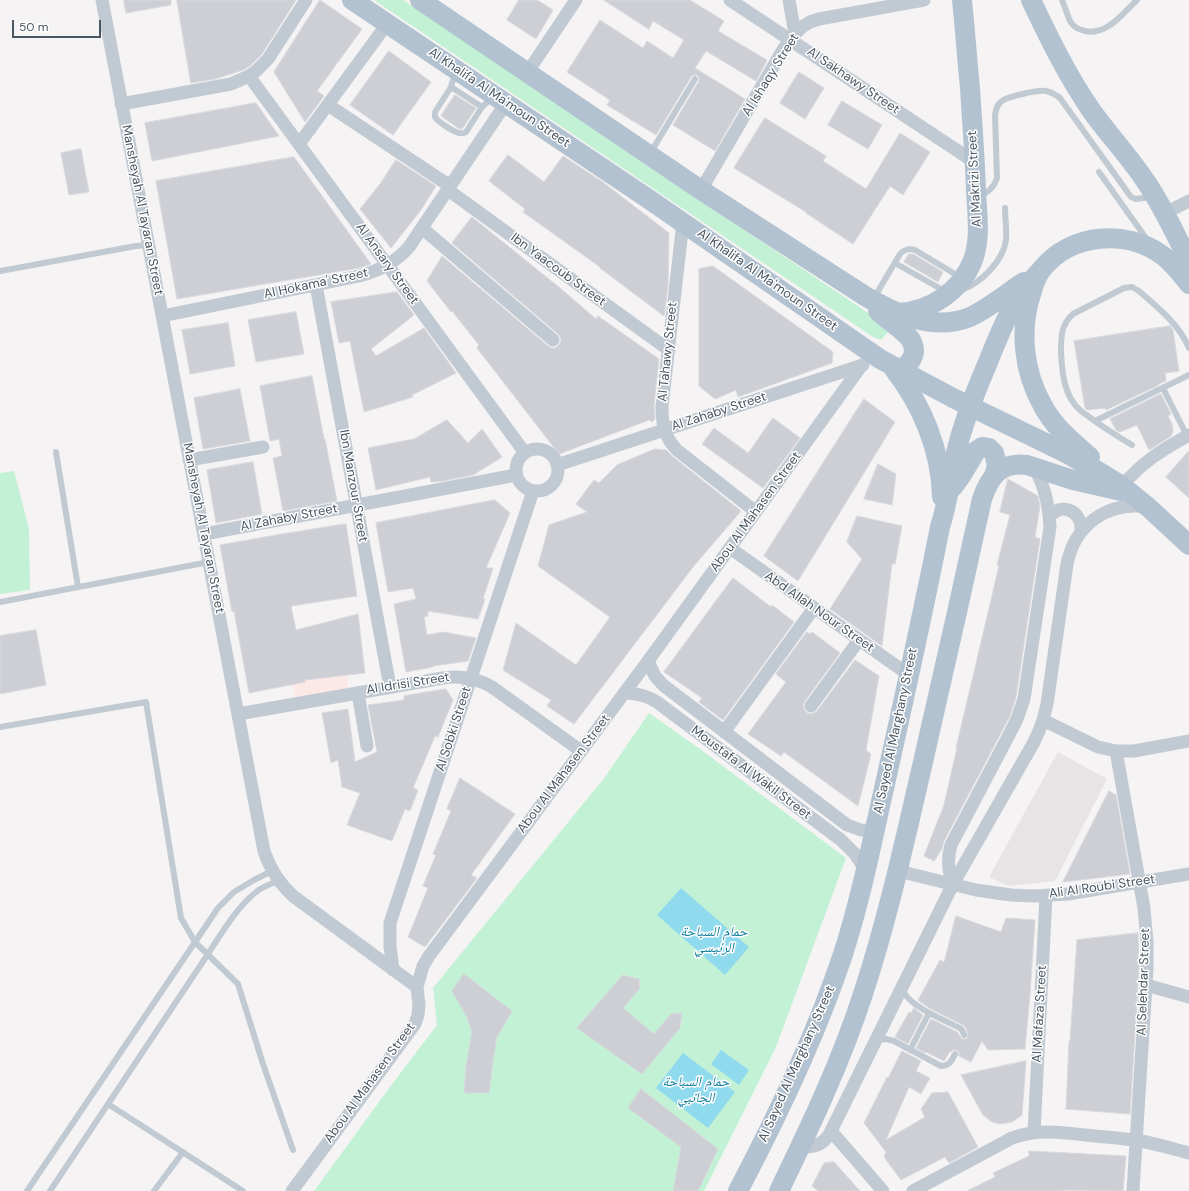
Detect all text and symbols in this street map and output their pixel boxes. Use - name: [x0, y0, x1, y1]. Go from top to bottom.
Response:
- scale bar: [14, 12, 103, 38]
- text: 50 m: [19, 19, 48, 35]
- street label: Al Ishaqy Street: [739, 31, 803, 119]
- street label: Al Sakhawy Street: [804, 44, 902, 118]
- street label: Al Khalifa Al Ma'moun Street: [425, 45, 573, 151]
- street label: Mansheyah Al Tayaran Street: [118, 124, 166, 296]
- street label: Al Makrizi Street: [965, 130, 985, 228]
- street label: Al Ansary Street: [352, 220, 422, 308]
- street label: Al Khalifa Al Ma'moun Street: [694, 226, 840, 334]
- street label: Ibn Yaacoub Street: [507, 230, 609, 310]
- street label: Al Hokama' Street: [262, 265, 370, 303]
- street label: Al Tahawy Street: [655, 301, 681, 403]
- street label: Al Zahaby Street: [670, 389, 768, 435]
- street label: Ibn Manzour Street: [335, 429, 371, 543]
- street label: Mansheyah Al Tayaran Street: [179, 442, 227, 614]
- street label: Abou Al Mahasen Street: [707, 449, 805, 575]
- street label: Al Zahaby Street: [239, 501, 339, 535]
- street label: Abd Allah Nour Street: [761, 568, 877, 656]
- street label: Al Sayed Al Marghany Street: [871, 647, 921, 815]
- street label: Al Idrisi Street: [365, 670, 451, 698]
- street label: Al Sobki Street: [433, 685, 475, 773]
- street label: Abou Al Mahasen Street: [514, 712, 614, 836]
- street label: Moustafa Al Wakil Street: [688, 723, 814, 823]
- street label: Ali Al Roubi Street: [1048, 872, 1156, 902]
- water label: حمام السباحة الرئيسي: [680, 924, 748, 956]
- street label: Al Selehdar Street: [1134, 928, 1154, 1036]
- street label: Al Mafaza Street: [1030, 965, 1050, 1063]
- street label: Al Sayed Al Marghany Street: [755, 984, 839, 1144]
- street label: Abou Al Mahasen Street: [321, 1020, 419, 1146]
- water label: حمام السباحة الجانبي: [662, 1074, 730, 1106]

